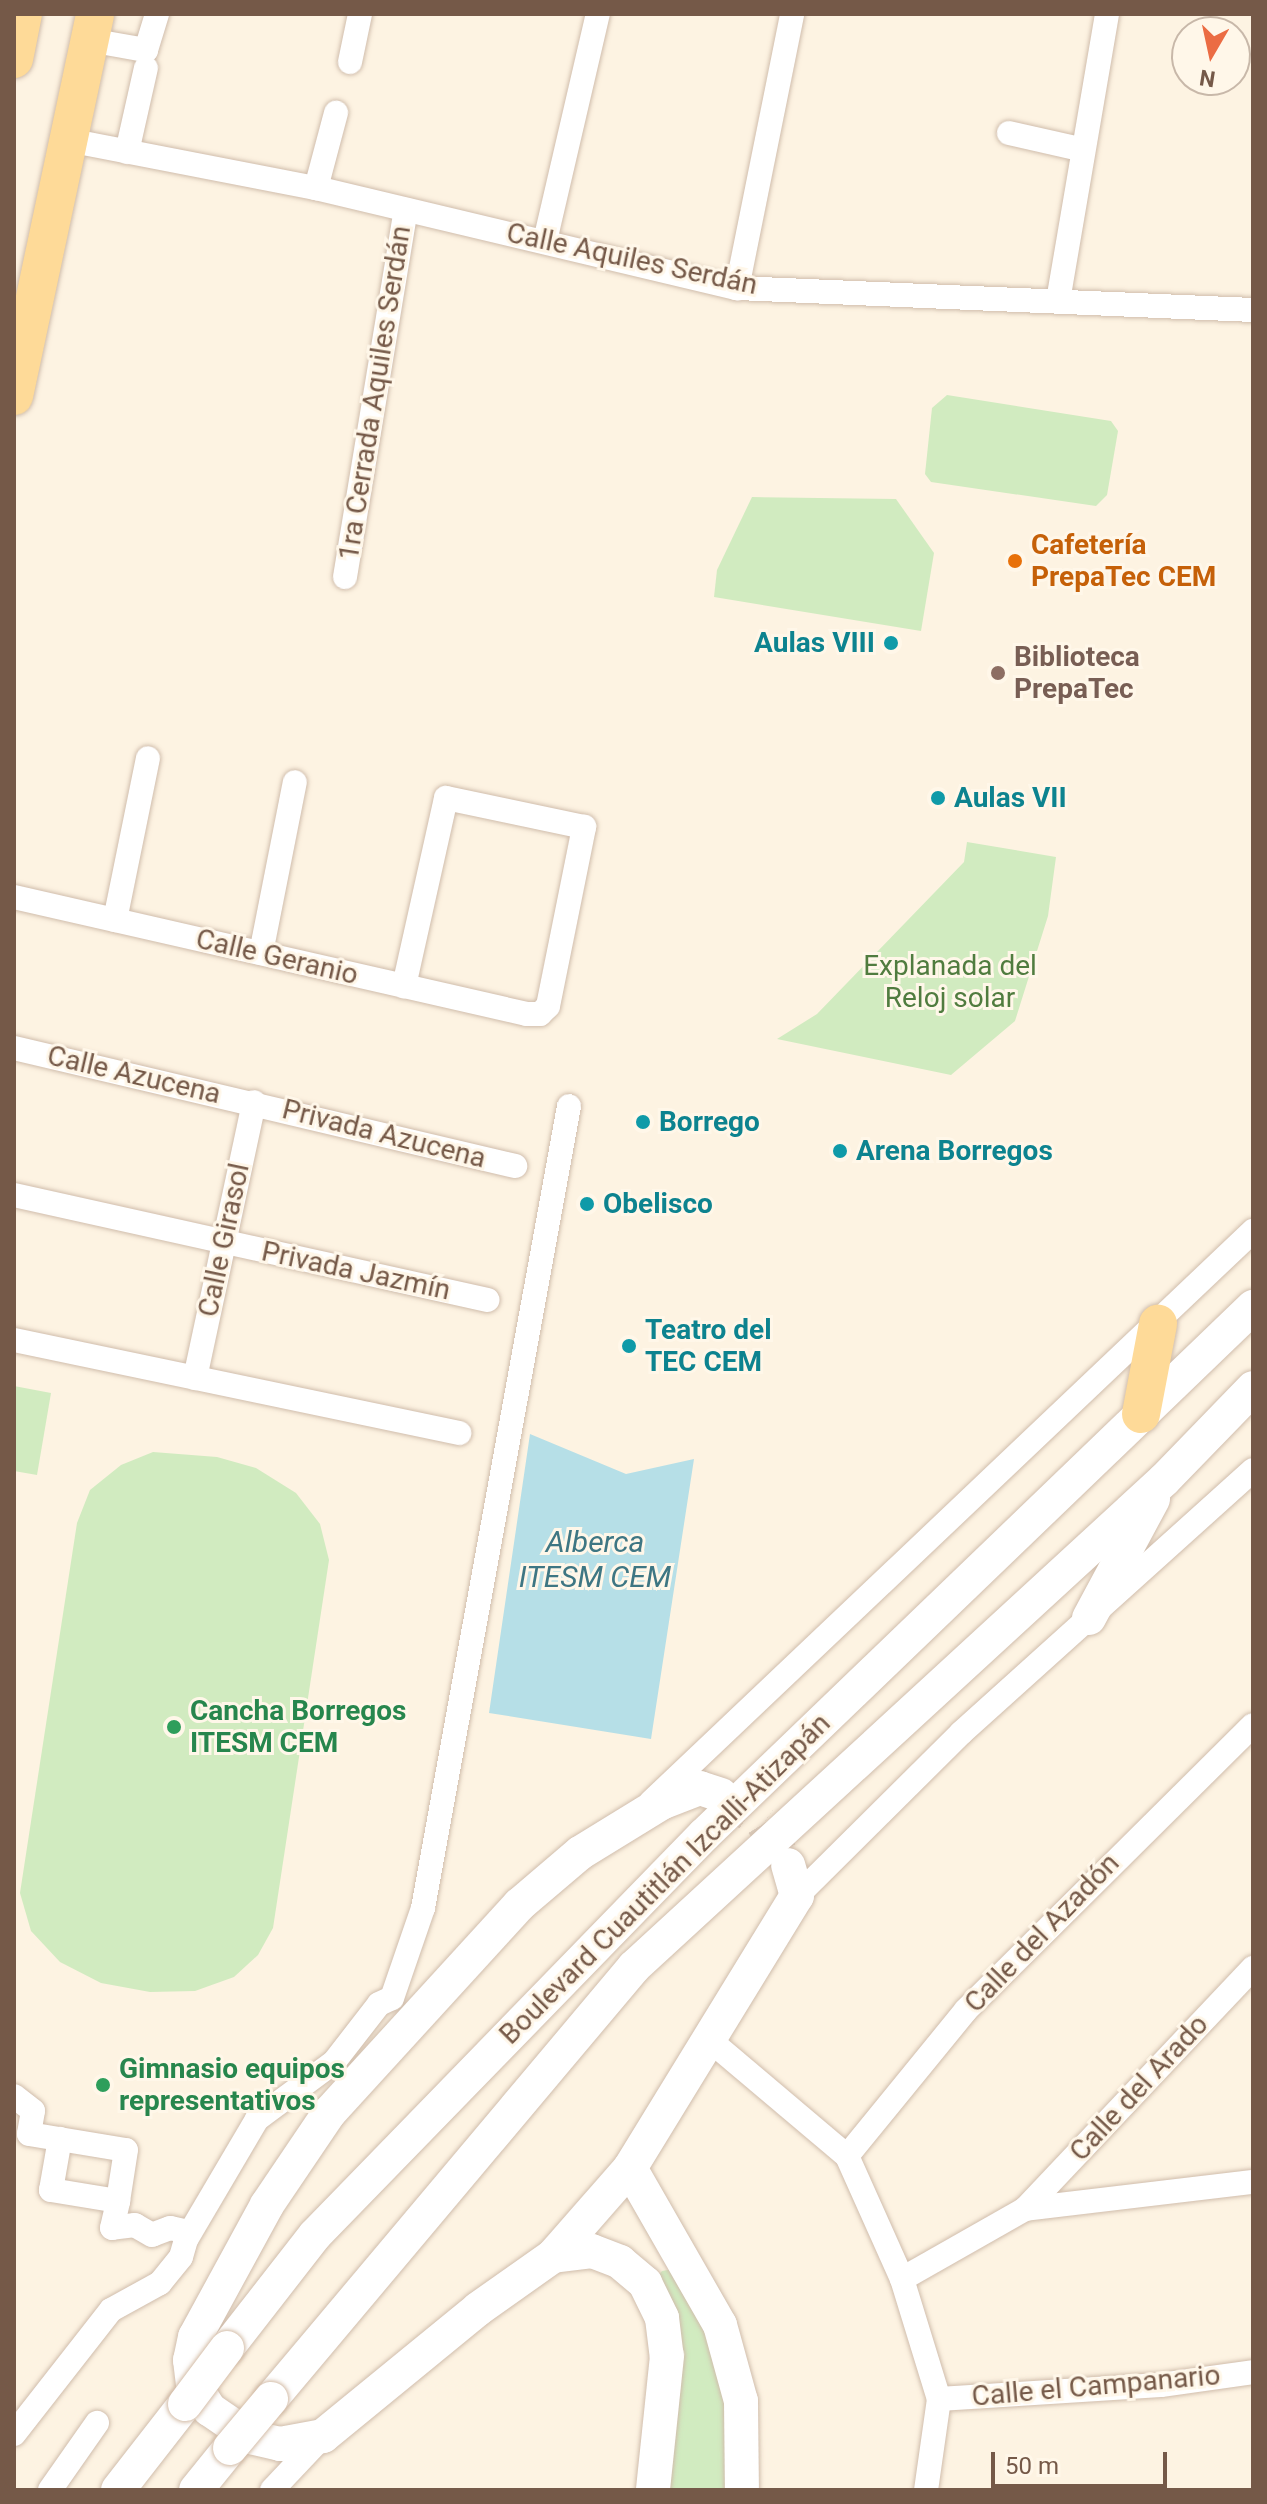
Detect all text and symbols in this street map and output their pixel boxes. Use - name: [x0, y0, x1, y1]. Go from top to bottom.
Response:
- north arrow: [1171, 16, 1251, 96]
- text: N: [1198, 65, 1217, 92]
- street label: Calle Aquiles Serdán: [504, 216, 760, 302]
- street label: 1ra Cerrada Aquiles Serdán: [332, 223, 418, 563]
- place label: Cafetería PrepaTec CEM: [1031, 528, 1216, 594]
- marker: Cafetería PrepaTec CEM: [1006, 552, 1024, 570]
- place label: Aulas VIII: [754, 626, 875, 660]
- marker: Aulas VIII: [882, 634, 900, 652]
- place label: Biblioteca PrepaTec: [1014, 640, 1140, 706]
- marker: Biblioteca PrepaTec: [989, 664, 1007, 682]
- place label: Aulas VII: [954, 781, 1067, 815]
- marker: Aulas VII: [929, 789, 947, 807]
- street label: Calle Geranio: [193, 922, 361, 992]
- park label: Explanada del Reloj solar: [863, 949, 1037, 1015]
- street label: Calle Azucena: [44, 1039, 224, 1111]
- street label: Privada Azucena: [279, 1092, 489, 1176]
- place label: Borrego: [659, 1105, 760, 1139]
- marker: Borrego: [634, 1113, 652, 1131]
- place label: Arena Borregos: [856, 1134, 1053, 1168]
- marker: Arena Borregos: [831, 1142, 849, 1160]
- street label: Calle Girasol: [191, 1160, 257, 1320]
- place label: Obelisco: [603, 1187, 713, 1221]
- marker: Obelisco: [578, 1195, 596, 1213]
- street label: Privada Jazmín: [259, 1235, 453, 1307]
- place label: Teatro del TEC CEM: [645, 1313, 772, 1379]
- marker: Teatro del TEC CEM: [620, 1337, 638, 1355]
- water label: Alberca ITESM CEM: [519, 1524, 671, 1594]
- place label: Cancha Borregos ITESM CEM: [190, 1694, 406, 1760]
- street label: Boulevard Cuautitlán Izcalli-Atizapán: [493, 1707, 837, 2051]
- marker: Cancha Borregos ITESM CEM: [165, 1718, 183, 1736]
- street label: Calle del Azadón: [958, 1847, 1126, 2019]
- street label: Calle del Arado: [1063, 2008, 1215, 2168]
- place label: Gimnasio equipos representativos: [119, 2052, 345, 2118]
- marker: Gimnasio equipos representativos: [94, 2076, 112, 2094]
- street label: Calle el Campanario: [970, 2358, 1222, 2414]
- scale bar: [995, 2436, 1171, 2486]
- text: 50 m: [1005, 2452, 1059, 2480]

